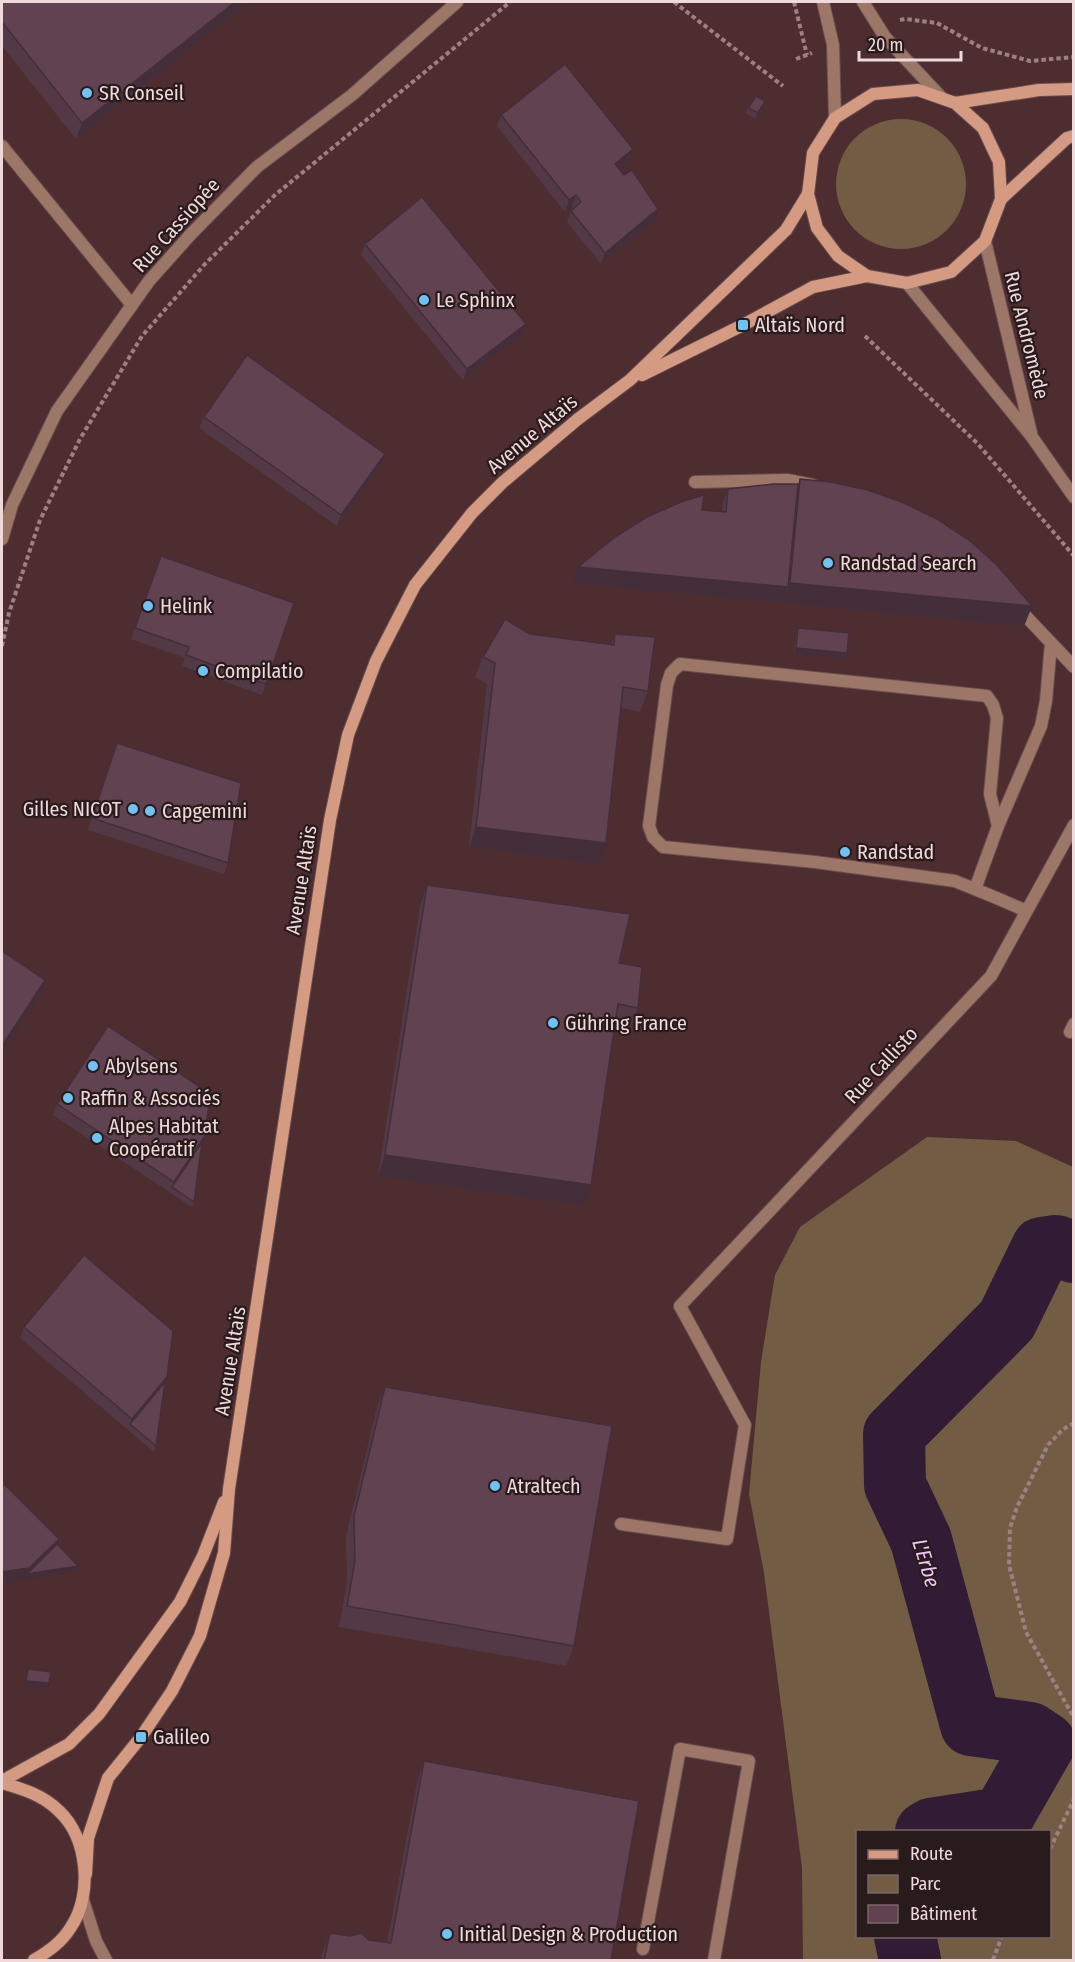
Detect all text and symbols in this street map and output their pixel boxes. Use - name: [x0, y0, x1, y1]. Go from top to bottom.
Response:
- scale bar: [859, 24, 961, 62]
- text: 20 m: [868, 34, 903, 56]
- place label: SR Conseil: [99, 81, 184, 105]
- marker: SR Conseil: [80, 86, 94, 100]
- street label: Rue Cassiopée: [127, 173, 225, 277]
- street label: Rue Andromède: [1000, 269, 1054, 401]
- place label: Le Sphinx: [436, 288, 515, 312]
- marker: Le Sphinx: [417, 293, 431, 307]
- place label: Altaïs Nord: [755, 313, 845, 337]
- marker: Altaïs Nord: [736, 318, 750, 332]
- street label: Avenue Altaïs: [482, 389, 582, 479]
- place label: Randstad Search: [840, 551, 977, 575]
- marker: Randstad Search: [821, 556, 835, 570]
- place label: Helink: [160, 594, 213, 618]
- marker: Helink: [141, 599, 155, 613]
- place label: Compilatio: [215, 659, 303, 683]
- marker: Compilatio: [196, 664, 210, 678]
- place label: Gilles NICOT: [23, 797, 122, 821]
- place label: Capgemini: [162, 799, 247, 823]
- marker: Gilles NICOT: [126, 802, 140, 816]
- marker: Capgemini: [143, 804, 157, 818]
- street label: Avenue Altaïs: [281, 824, 321, 936]
- place label: Randstad: [857, 840, 934, 864]
- marker: Randstad: [838, 845, 852, 859]
- place label: Gühring France: [565, 1011, 687, 1035]
- marker: Gühring France: [546, 1016, 560, 1030]
- street label: Rue Callisto: [839, 1022, 923, 1108]
- place label: Abylsens: [105, 1054, 178, 1078]
- marker: Abylsens: [86, 1059, 100, 1073]
- place label: Raffin & Associés: [80, 1086, 220, 1110]
- marker: Raffin & Associés: [61, 1091, 75, 1105]
- place label: Alpes Habitat Coopératif: [109, 1114, 219, 1161]
- marker: Alpes Habitat Coopératif: [90, 1131, 104, 1145]
- street label: Avenue Altaïs: [210, 1305, 250, 1417]
- place label: Atraltech: [507, 1474, 581, 1498]
- marker: Atraltech: [488, 1479, 502, 1493]
- water label: L'Erbe: [906, 1536, 946, 1590]
- place label: Galileo: [153, 1725, 210, 1749]
- marker: Galileo: [134, 1730, 148, 1744]
- legend: [856, 1830, 1051, 1938]
- text: Route: [910, 1843, 953, 1865]
- text: Parc: [910, 1873, 941, 1895]
- text: Bâtiment: [910, 1903, 977, 1925]
- place label: Initial Design & Production: [459, 1922, 678, 1946]
- marker: Initial Design & Production: [440, 1927, 454, 1941]

